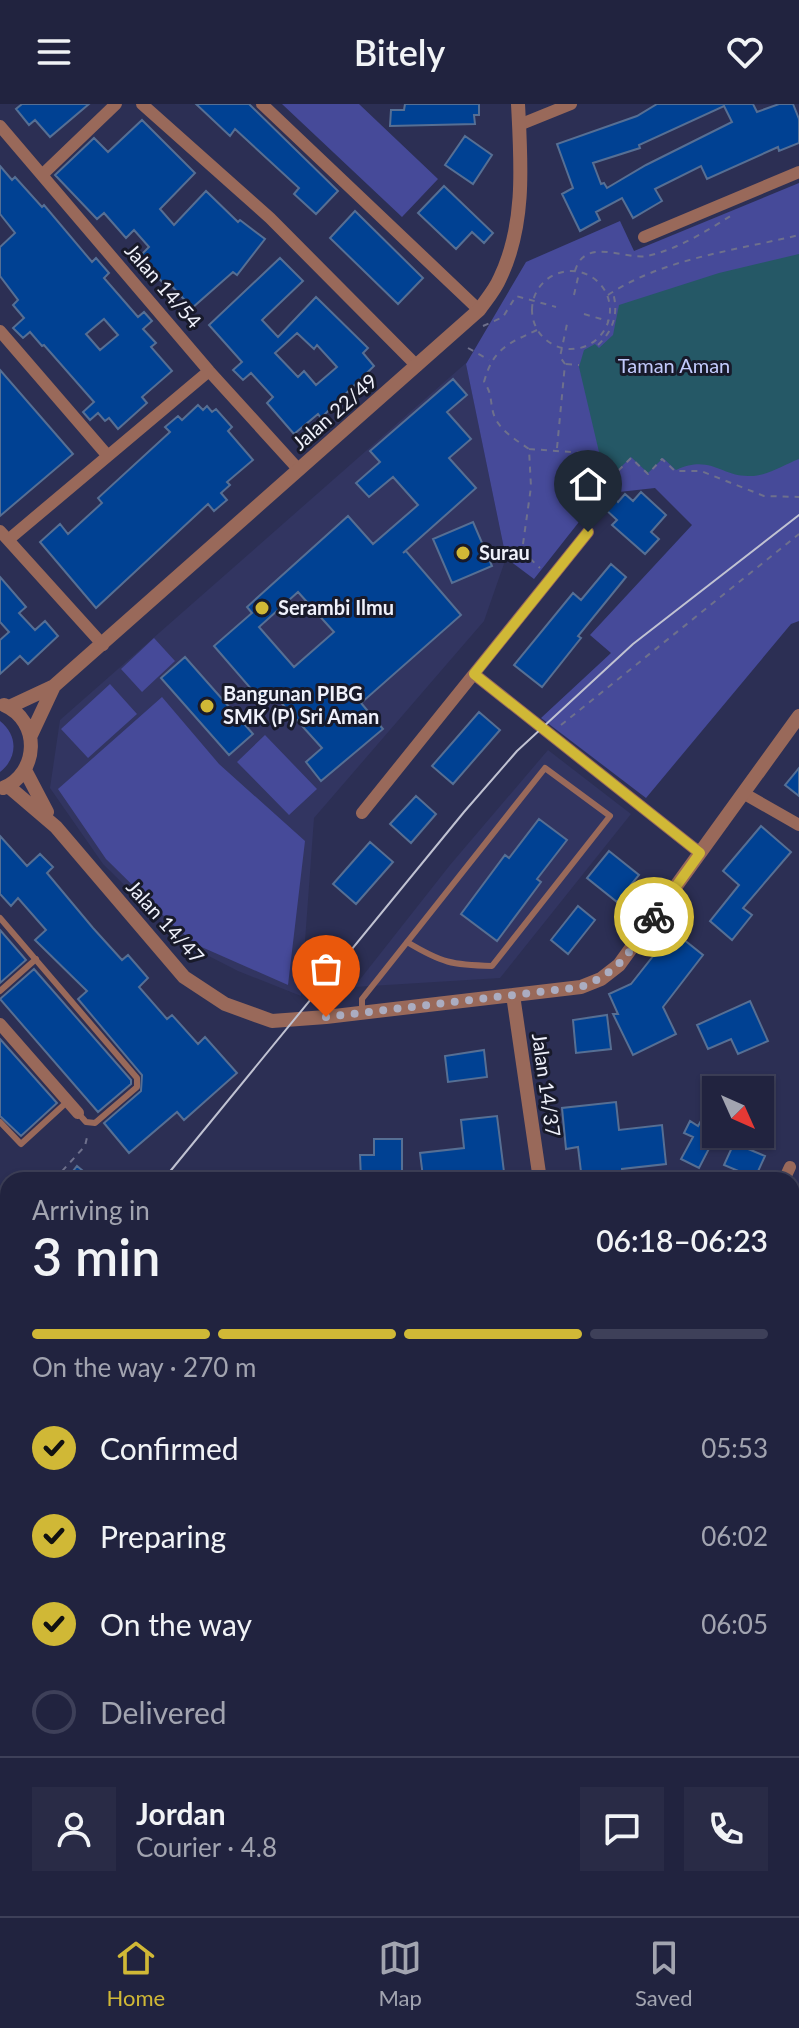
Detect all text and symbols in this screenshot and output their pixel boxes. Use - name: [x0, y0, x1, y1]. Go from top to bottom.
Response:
- icon: menu: [32, 30, 76, 74]
- text: Bitely: [354, 30, 445, 74]
- icon: heart: [723, 30, 767, 74]
- street label: Jalan 14/54: [120, 238, 207, 333]
- park label: Taman Aman: [618, 353, 730, 377]
- street label: Jalan 22/49: [287, 368, 382, 455]
- pin: [554, 450, 622, 532]
- icon: home: [566, 462, 610, 506]
- place label: Surau: [479, 540, 530, 564]
- marker: Surau: [454, 544, 472, 562]
- place label: Serambi Ilmu: [278, 595, 394, 619]
- marker: Serambi Ilmu: [253, 599, 271, 617]
- place label: Bangunan PIBG SMK (P) Sri Aman: [223, 681, 379, 728]
- marker: Bangunan PIBG SMK (P) Sri Aman: [198, 697, 216, 715]
- street label: Jalan 14/47: [122, 875, 210, 968]
- courier: [614, 877, 694, 957]
- icon: bike: [632, 895, 676, 939]
- pin: [292, 935, 360, 1017]
- icon: bag: [304, 947, 348, 991]
- street label: Jalan 14/37: [528, 1032, 566, 1138]
- north arrow: [702, 1076, 774, 1148]
- map controls: [702, 1076, 774, 1148]
- text: Arriving in: [32, 1194, 150, 1226]
- text: 06:18–06:23: [596, 1222, 768, 1258]
- text: 3 min: [32, 1225, 160, 1287]
- text: On the way · 270 m: [32, 1351, 256, 1383]
- icon: check: [32, 1426, 76, 1470]
- text: Confirmed: [100, 1430, 239, 1466]
- text: 05:53: [701, 1432, 768, 1464]
- icon: check: [32, 1514, 76, 1558]
- text: Preparing: [100, 1518, 226, 1554]
- text: 06:02: [701, 1520, 768, 1552]
- icon: check: [32, 1602, 76, 1646]
- text: On the way: [100, 1606, 252, 1642]
- text: 06:05: [701, 1608, 768, 1640]
- text: Delivered: [100, 1694, 227, 1730]
- button: person: [32, 1787, 116, 1871]
- button: chat: [580, 1787, 664, 1871]
- button: phone: [684, 1787, 768, 1871]
- text: Jordan: [136, 1795, 226, 1831]
- text: Courier · 4.8: [136, 1831, 277, 1863]
- tab: Home: [106, 1936, 165, 2011]
- tab: Map: [378, 1936, 422, 2011]
- tab: Saved: [635, 1936, 692, 2011]

